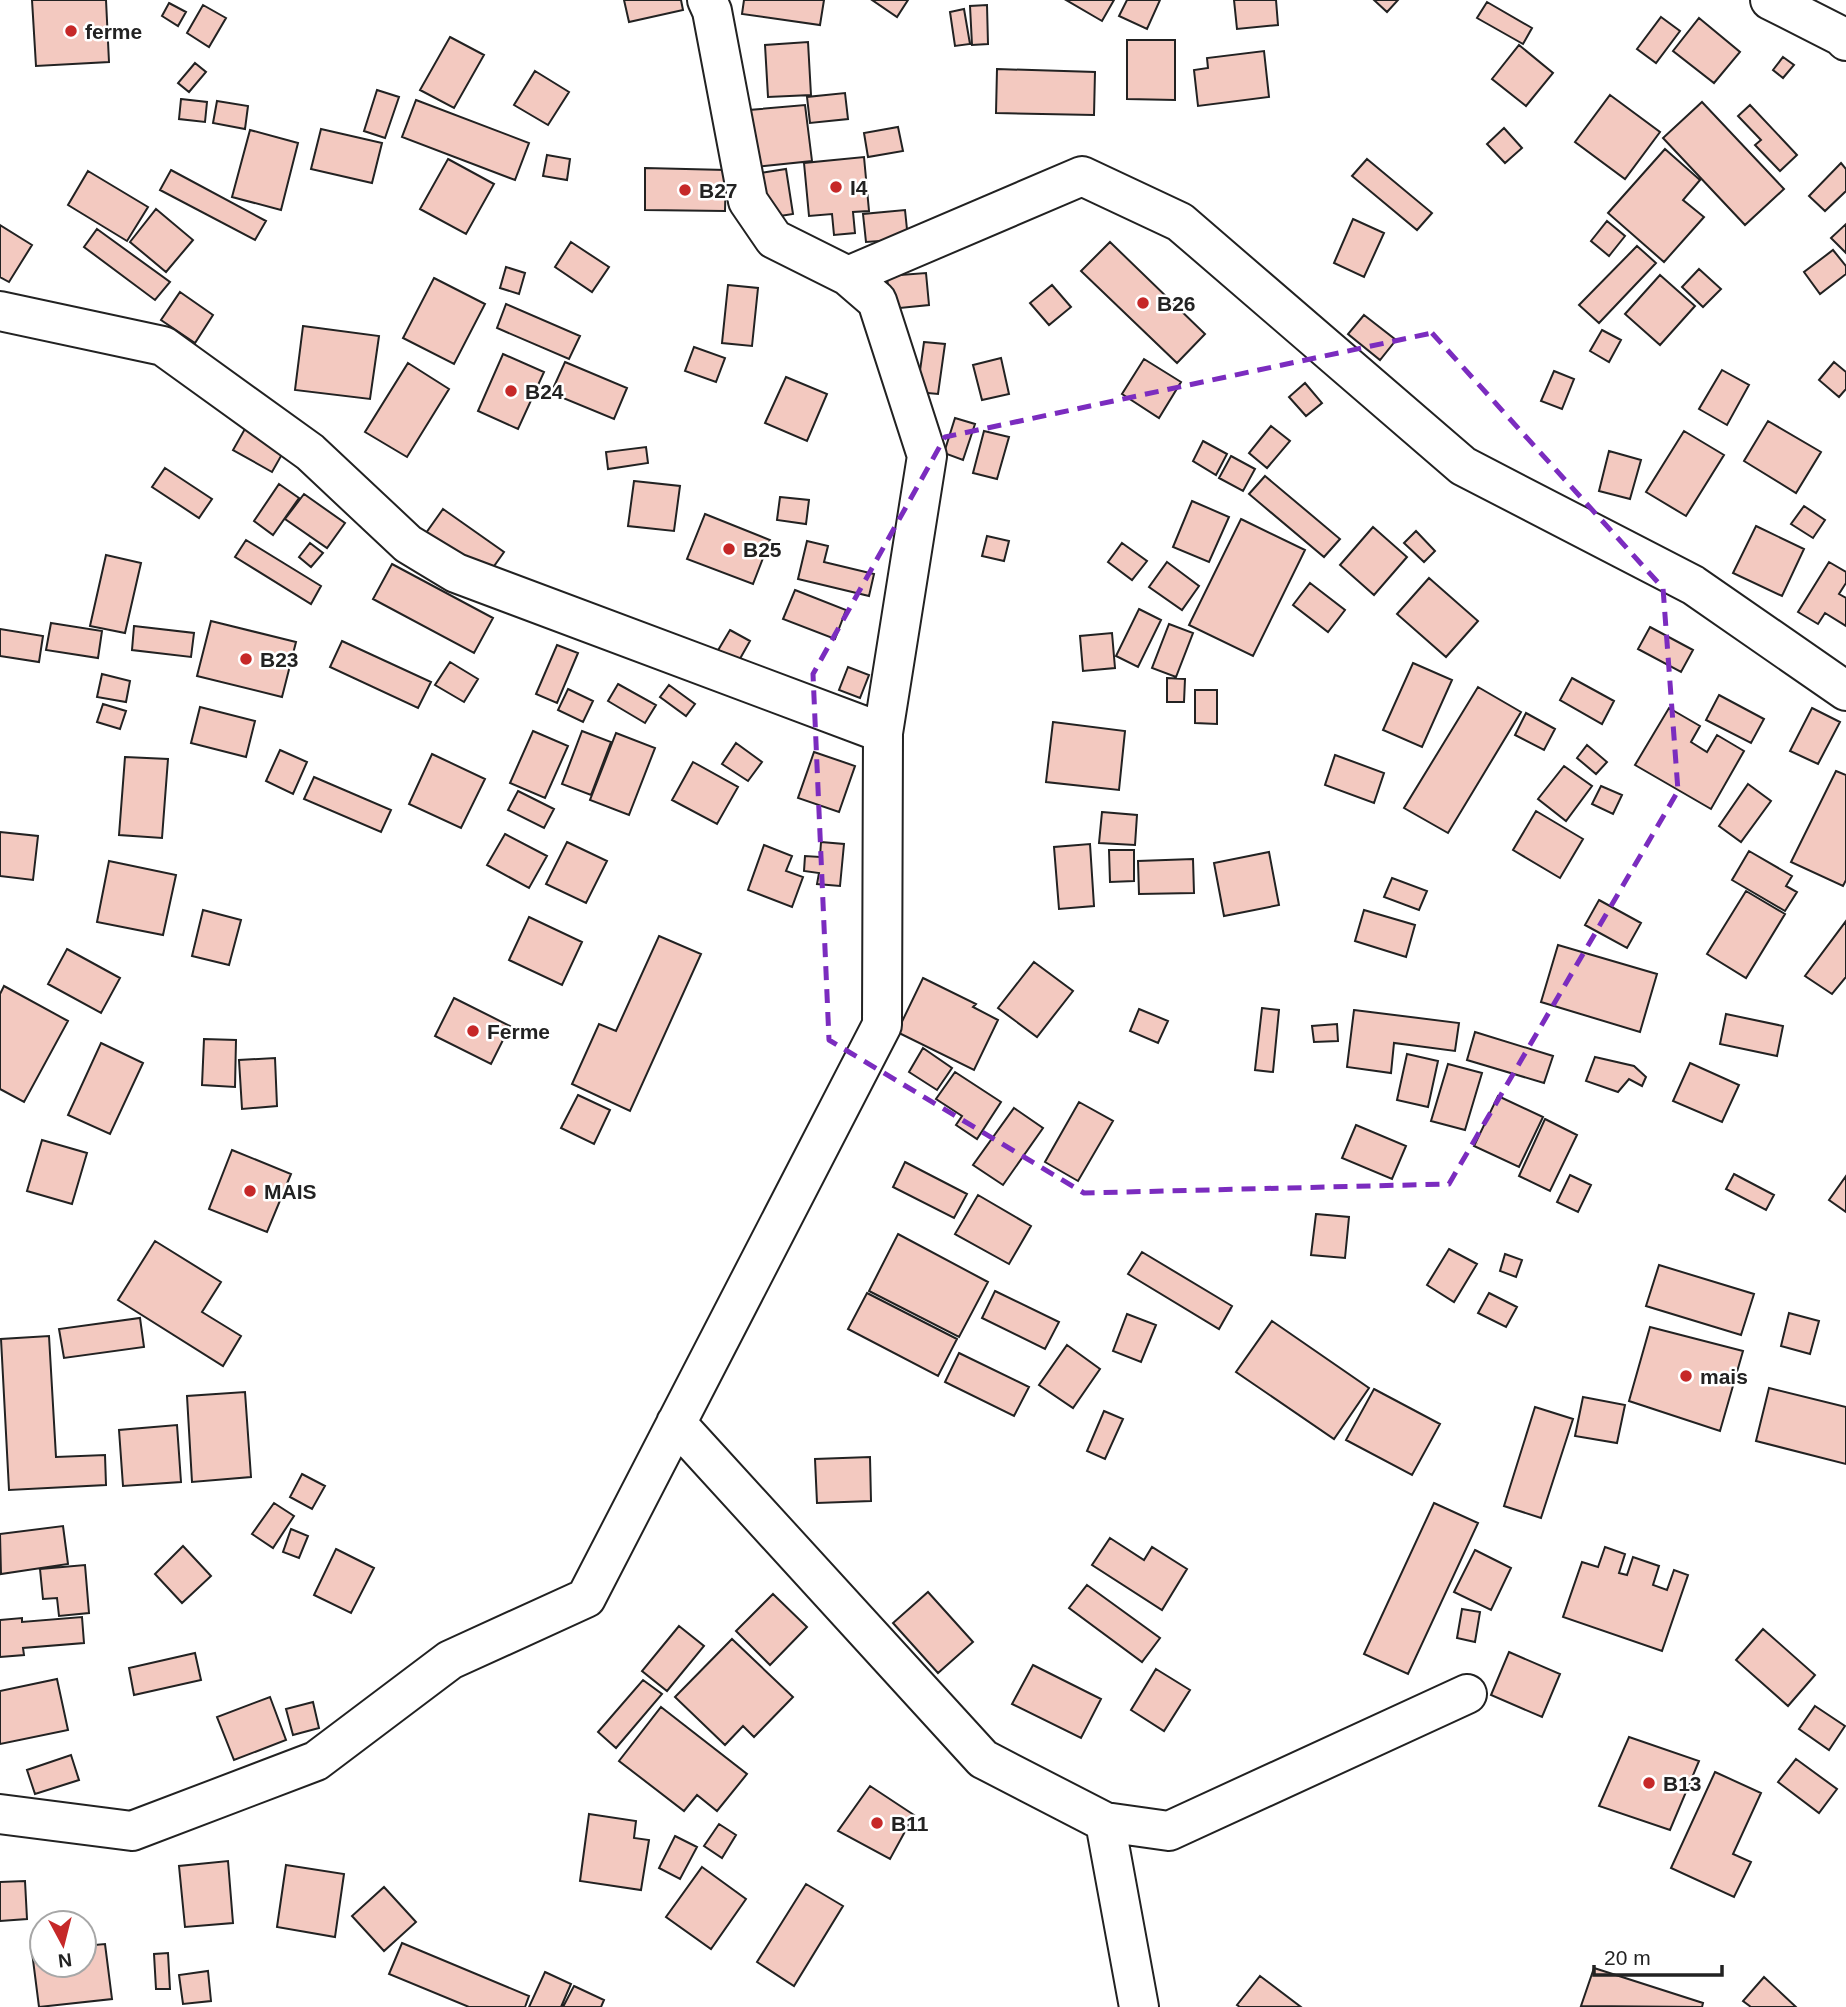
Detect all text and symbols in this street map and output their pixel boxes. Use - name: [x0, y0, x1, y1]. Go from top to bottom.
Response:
- place label: ferme: [85, 20, 142, 43]
- marker: ferme: [63, 23, 79, 39]
- place label: I4: [850, 176, 868, 199]
- place label: B27: [699, 179, 738, 202]
- marker: I4: [828, 179, 844, 195]
- marker: B27: [677, 182, 693, 198]
- place label: B26: [1157, 292, 1196, 315]
- marker: B26: [1135, 295, 1151, 311]
- place label: B24: [525, 380, 564, 403]
- marker: B24: [503, 383, 519, 399]
- place label: B25: [743, 538, 782, 561]
- marker: B25: [721, 541, 737, 557]
- place label: B23: [260, 648, 299, 671]
- marker: B23: [238, 651, 254, 667]
- place label: Ferme: [487, 1020, 550, 1043]
- marker: Ferme: [465, 1023, 481, 1039]
- place label: MAIS: [264, 1180, 317, 1203]
- marker: MAIS: [242, 1183, 258, 1199]
- place label: mais: [1700, 1365, 1748, 1388]
- marker: mais: [1678, 1368, 1694, 1384]
- place label: B13: [1663, 1772, 1702, 1795]
- marker: B13: [1641, 1775, 1657, 1791]
- place label: B11: [891, 1812, 929, 1835]
- marker: B11: [869, 1815, 885, 1831]
- north arrow: [28, 1909, 98, 1979]
- scale bar: [1594, 1934, 1722, 1978]
- text: 20 m: [1604, 1946, 1651, 1969]
- text: N: [57, 1949, 73, 1972]

